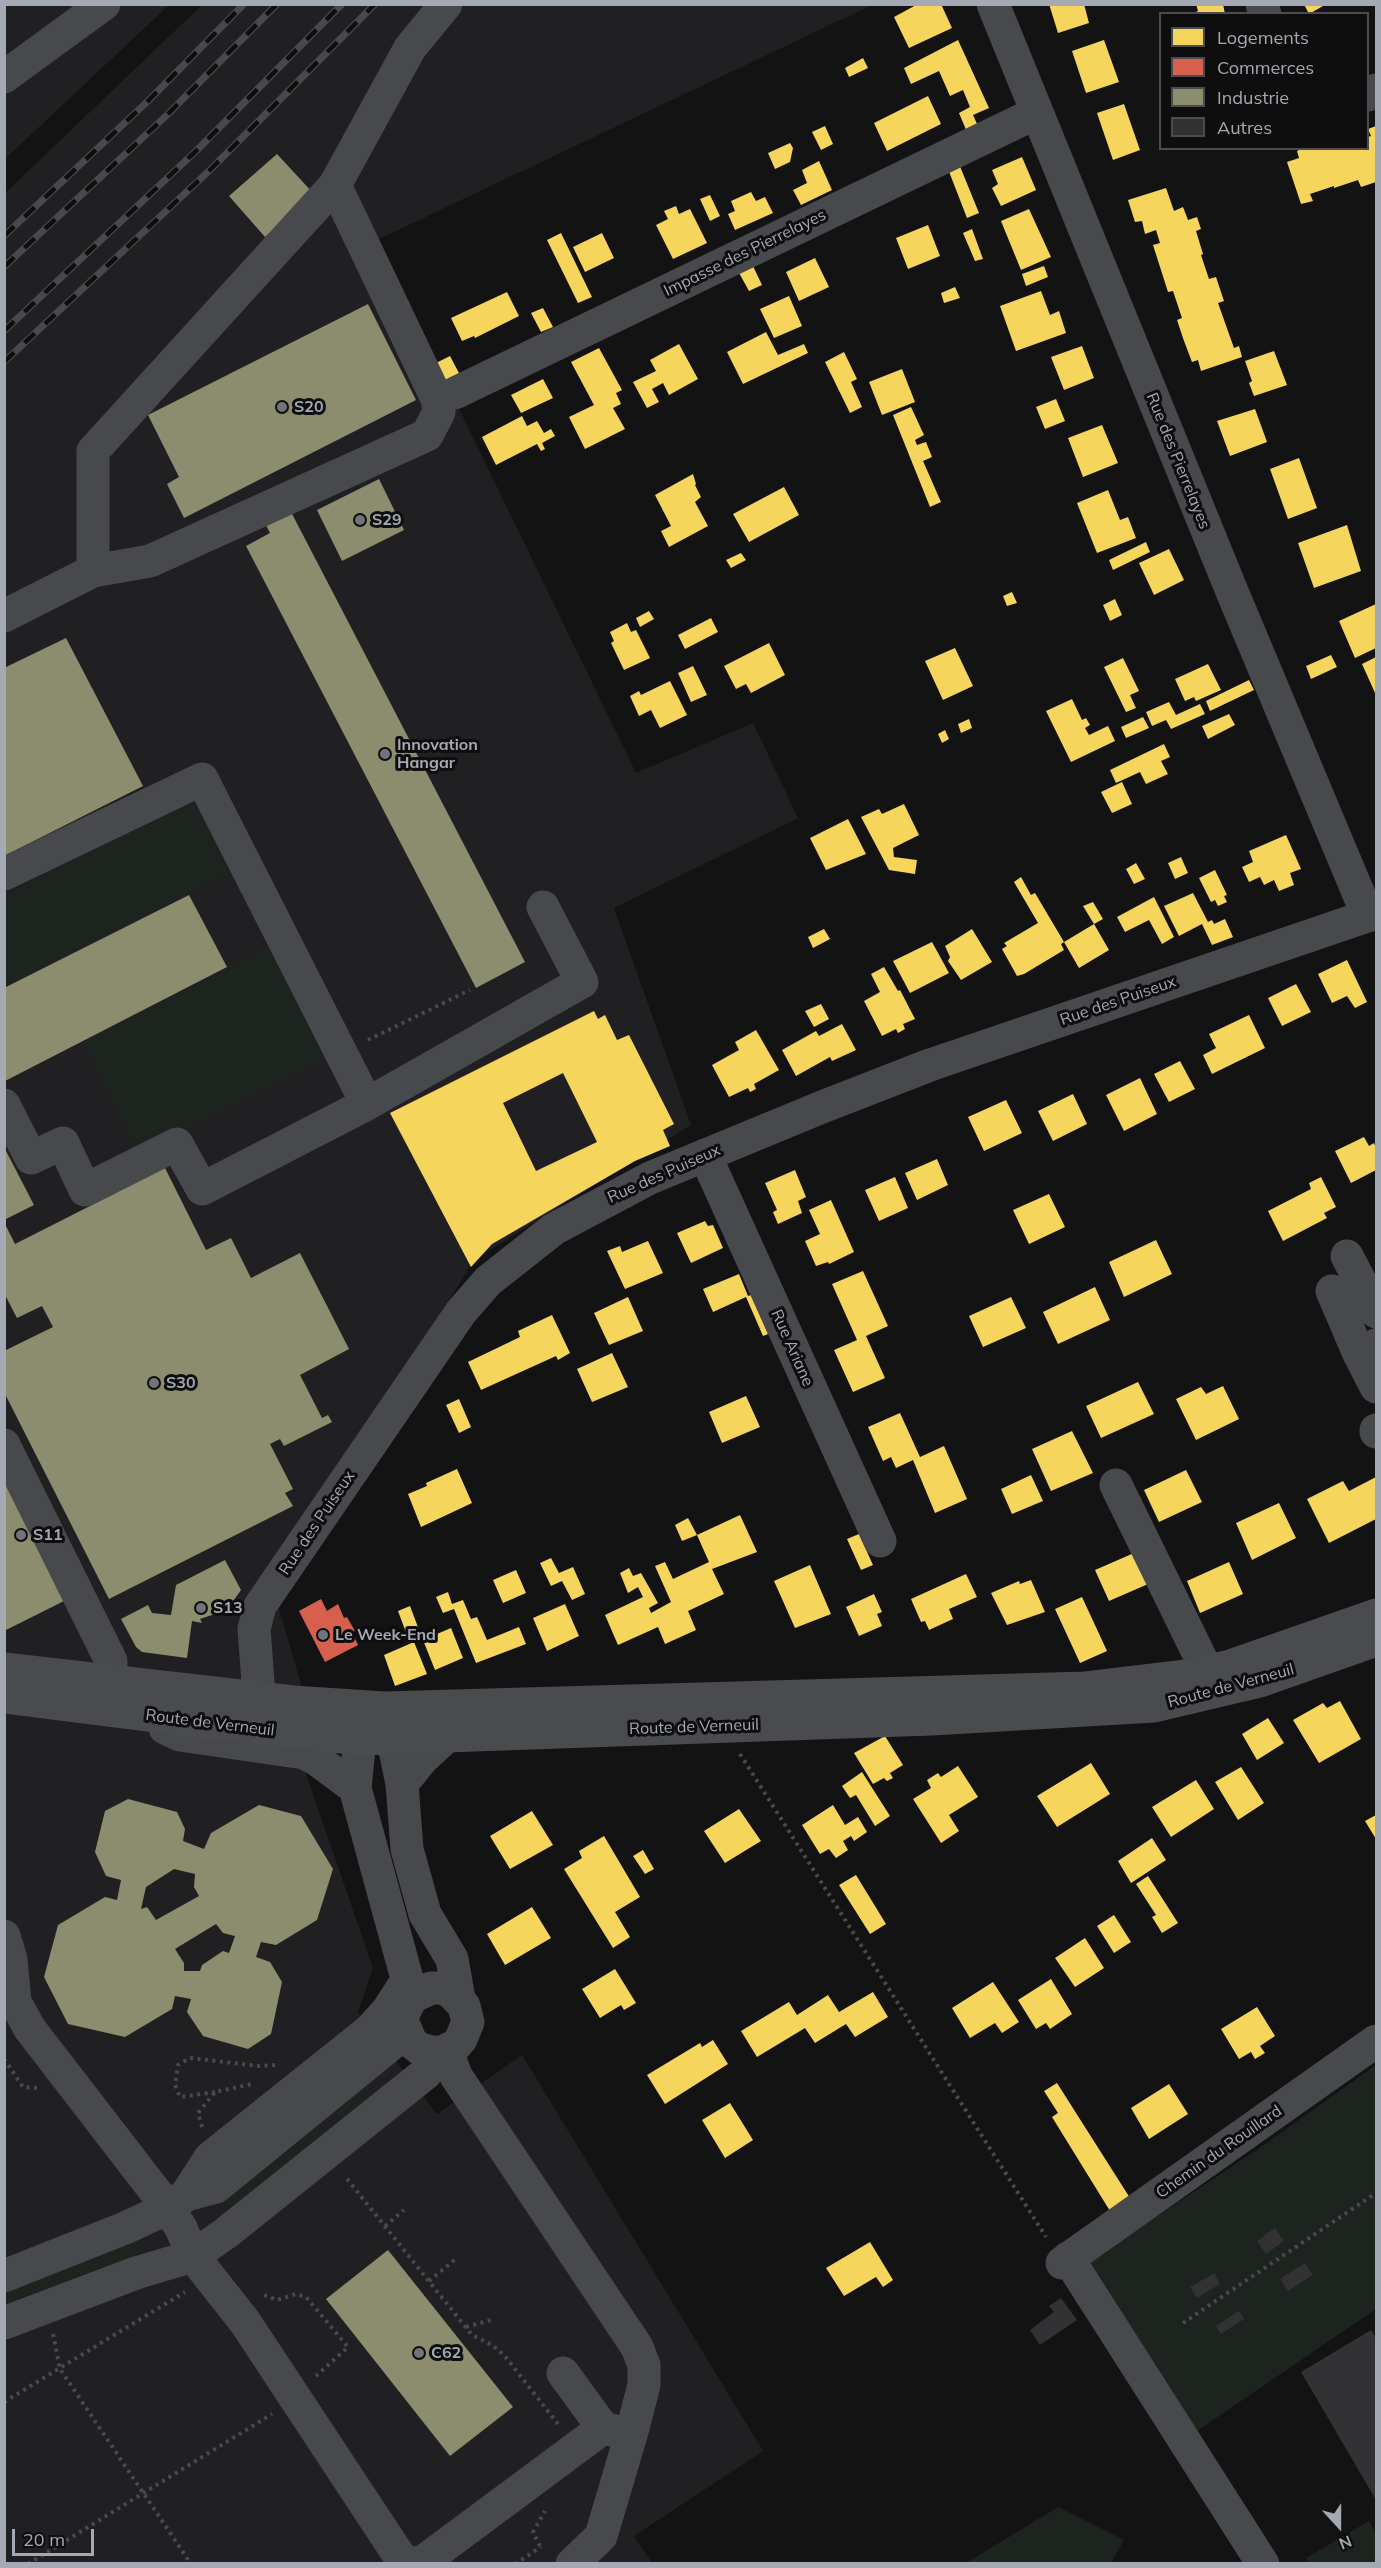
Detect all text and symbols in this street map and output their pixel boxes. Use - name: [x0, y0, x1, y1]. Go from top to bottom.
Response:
- legend: [1159, 12, 1369, 150]
- text: Logements: [1217, 26, 1309, 49]
- text: Commerces: [1217, 56, 1314, 79]
- text: Industrie: [1217, 86, 1289, 109]
- text: Autres: [1217, 116, 1272, 139]
- street label: Impasse des Pierrelayes: [661, 205, 829, 301]
- street label: Rue des Pierrelayes: [1142, 390, 1214, 532]
- place label: S20: [294, 397, 324, 417]
- marker: S20: [275, 400, 289, 414]
- place label: S29: [372, 510, 402, 530]
- marker: S29: [353, 513, 367, 527]
- place label: Innovation Hangar: [397, 735, 478, 773]
- marker: Innovation Hangar: [378, 747, 392, 761]
- street label: Rue des Puiseux: [1057, 972, 1179, 1030]
- street label: Rue des Puiseux: [605, 1141, 723, 1207]
- street label: Rue Ariane: [767, 1307, 817, 1389]
- place label: S30: [166, 1373, 196, 1393]
- marker: S30: [147, 1376, 161, 1390]
- street label: Rue des Puiseux: [275, 1467, 359, 1579]
- place label: S11: [33, 1525, 63, 1545]
- marker: S11: [14, 1528, 28, 1542]
- place label: S13: [213, 1598, 243, 1618]
- marker: S13: [194, 1601, 208, 1615]
- place label: Le Week-End: [335, 1625, 436, 1645]
- marker: Le Week-End: [316, 1628, 330, 1642]
- street label: Route de Verneuil: [1166, 1660, 1296, 1712]
- street label: Route de Verneuil: [144, 1706, 276, 1740]
- street label: Route de Verneuil: [629, 1715, 759, 1739]
- street label: Chemin du Rouillard: [1152, 2101, 1286, 2203]
- place label: C62: [431, 2343, 461, 2363]
- marker: C62: [412, 2346, 426, 2360]
- north arrow: [1309, 2496, 1369, 2556]
- scale bar: [15, 2517, 98, 2555]
- text: 20 m: [23, 2528, 65, 2551]
- text: N: [1336, 2531, 1355, 2554]

